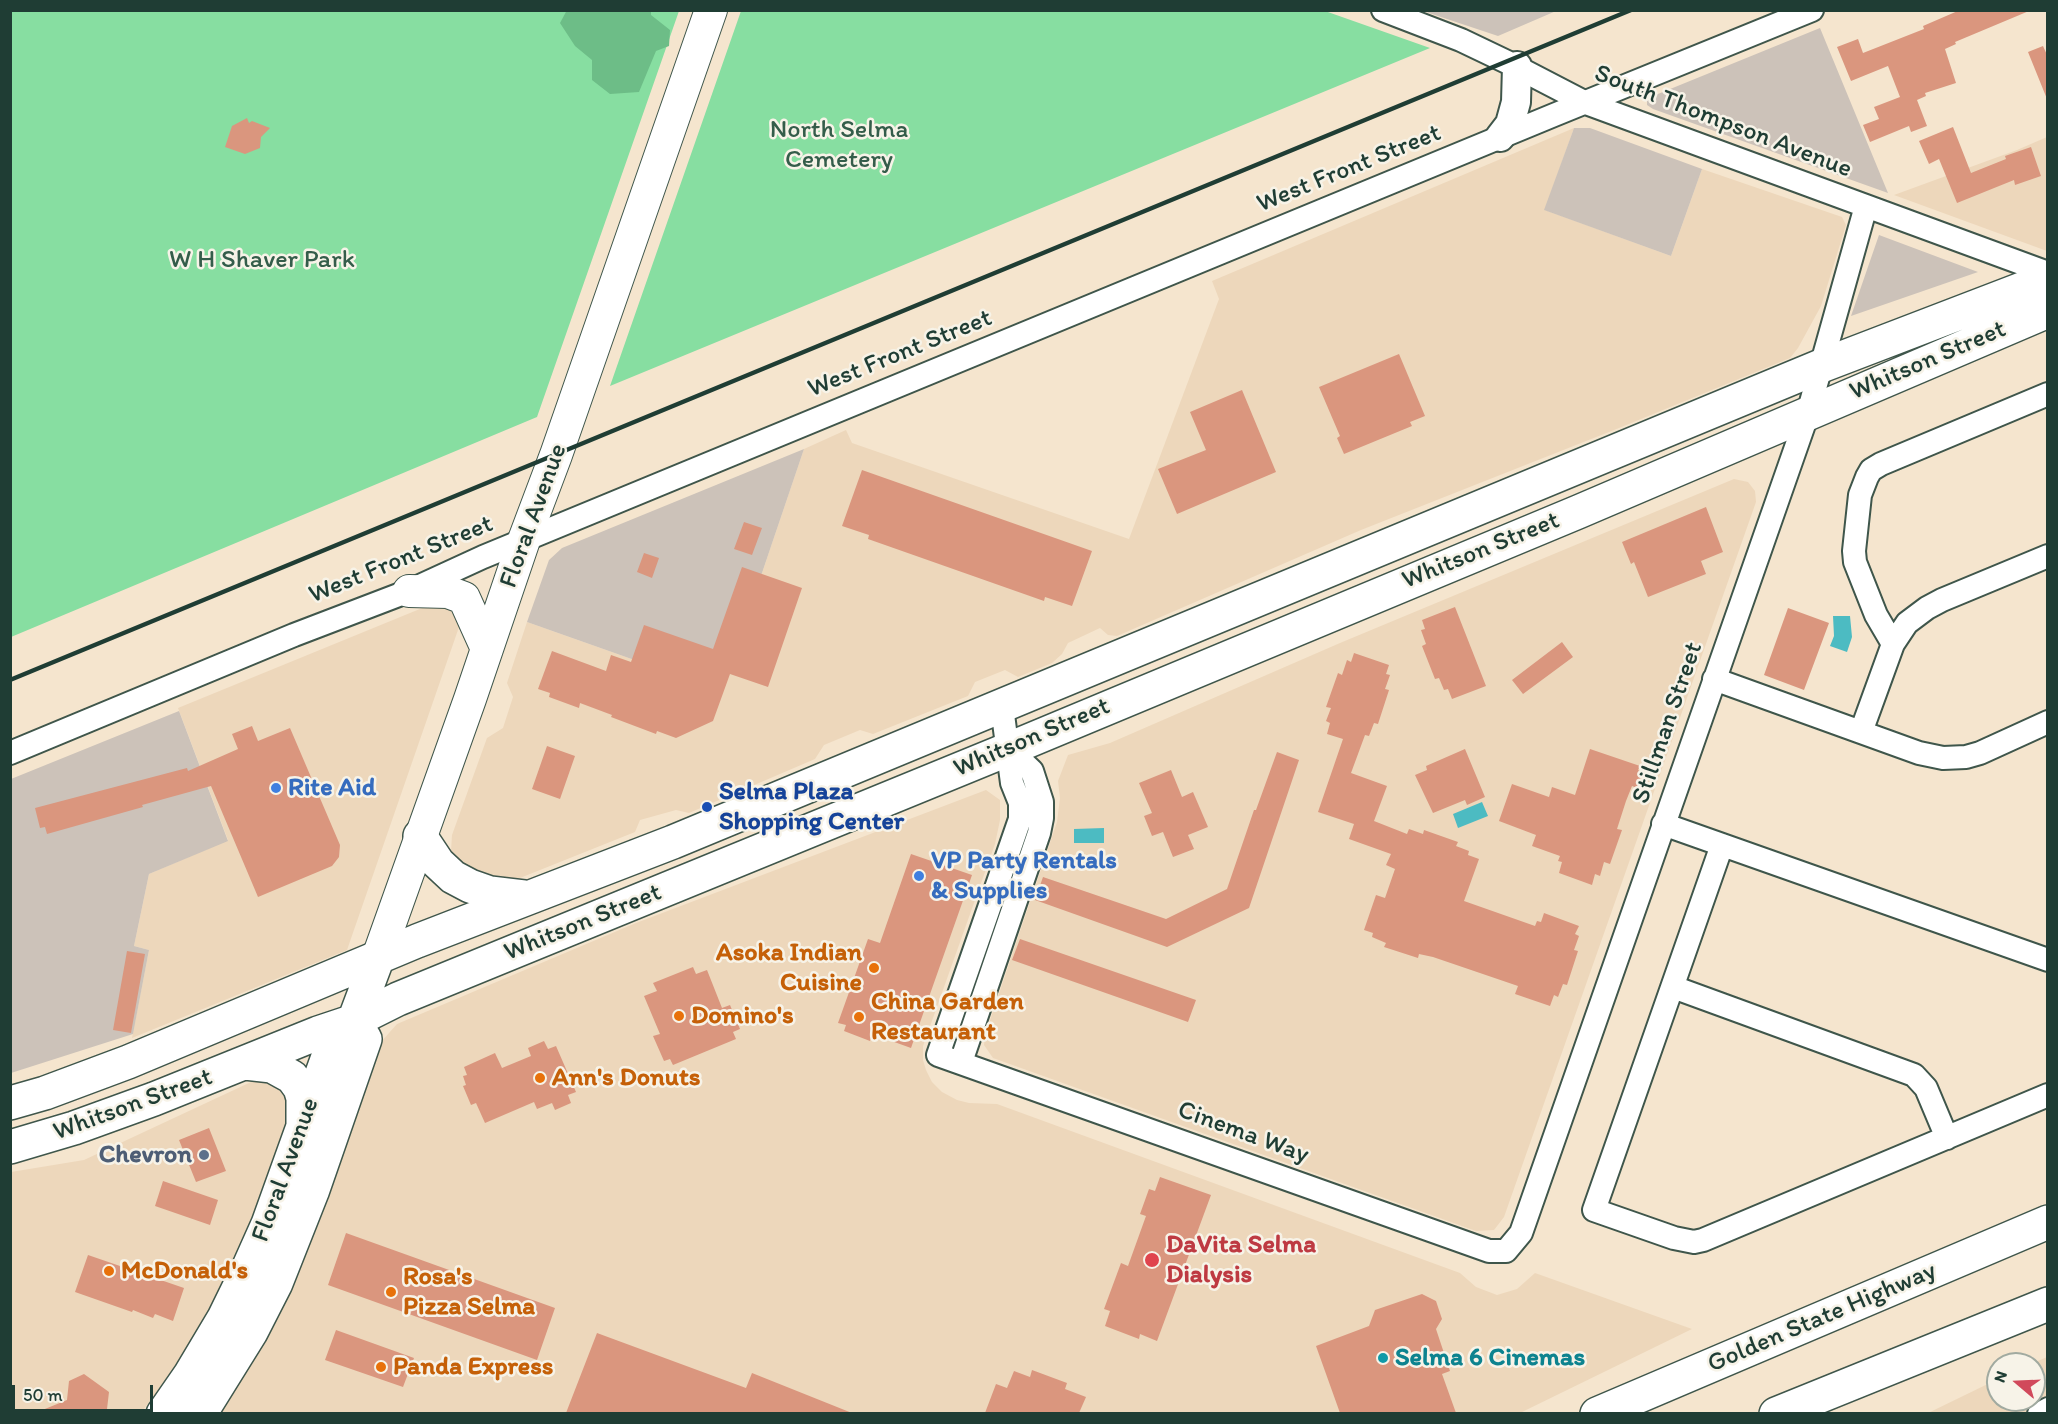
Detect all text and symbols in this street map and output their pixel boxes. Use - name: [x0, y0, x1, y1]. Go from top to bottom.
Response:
- street label: South Thompson Avenue: [1590, 58, 1856, 186]
- park label: North Selma Cemetery: [770, 114, 908, 176]
- street label: West Front Street: [1252, 118, 1446, 220]
- park label: W H Shaver Park: [169, 244, 355, 276]
- street label: West Front Street: [803, 303, 997, 405]
- street label: Whitson Street: [1845, 314, 2011, 408]
- street label: Floral Avenue: [493, 440, 575, 592]
- street label: Whitson Street: [1398, 505, 1564, 597]
- street label: West Front Street: [304, 509, 498, 611]
- street label: Stillman Street: [1626, 638, 1710, 808]
- street label: Whitson Street: [949, 691, 1115, 785]
- place label: Rite Aid: [288, 772, 376, 804]
- place label: Selma Plaza Shopping Center: [719, 776, 904, 838]
- marker: Rite Aid: [269, 781, 283, 795]
- marker: Selma Plaza Shopping Center: [700, 800, 714, 814]
- place label: VP Party Rentals & Supplies: [931, 845, 1117, 906]
- marker: VP Party Rentals & Supplies: [912, 869, 926, 883]
- street label: Whitson Street: [500, 877, 666, 969]
- place label: Asoka Indian Cuisine: [716, 937, 862, 999]
- marker: Asoka Indian Cuisine: [867, 961, 881, 975]
- place label: China Garden Restaurant: [871, 986, 1024, 1048]
- place label: Domino's: [691, 1000, 794, 1032]
- marker: Domino's: [672, 1009, 686, 1023]
- marker: China Garden Restaurant: [852, 1010, 866, 1024]
- street label: Whitson Street: [49, 1062, 217, 1148]
- place label: Ann's Donuts: [552, 1062, 700, 1094]
- marker: Ann's Donuts: [533, 1071, 547, 1085]
- street label: Floral Avenue: [245, 1094, 327, 1246]
- street label: Cinema Way: [1173, 1095, 1313, 1171]
- place label: Chevron: [99, 1139, 192, 1171]
- marker: Chevron: [197, 1148, 211, 1162]
- place label: DaVita Selma Dialysis: [1166, 1229, 1316, 1290]
- marker: DaVita Selma Dialysis: [1143, 1251, 1161, 1269]
- place label: McDonald's: [121, 1255, 248, 1287]
- street label: Golden State Highway: [1703, 1256, 1941, 1380]
- place label: Rosa's Pizza Selma: [403, 1261, 535, 1322]
- marker: McDonald's: [102, 1264, 116, 1278]
- marker: Rosa's Pizza Selma: [384, 1285, 398, 1299]
- place label: Selma 6 Cinemas: [1395, 1342, 1585, 1374]
- place label: Panda Express: [393, 1351, 553, 1383]
- marker: Selma 6 Cinemas: [1376, 1351, 1390, 1365]
- north arrow: [1986, 1352, 2046, 1412]
- marker: Panda Express: [374, 1360, 388, 1374]
- text: N: [1990, 1368, 2011, 1385]
- scale bar: [15, 1373, 156, 1411]
- text: 50 m: [23, 1384, 63, 1406]

